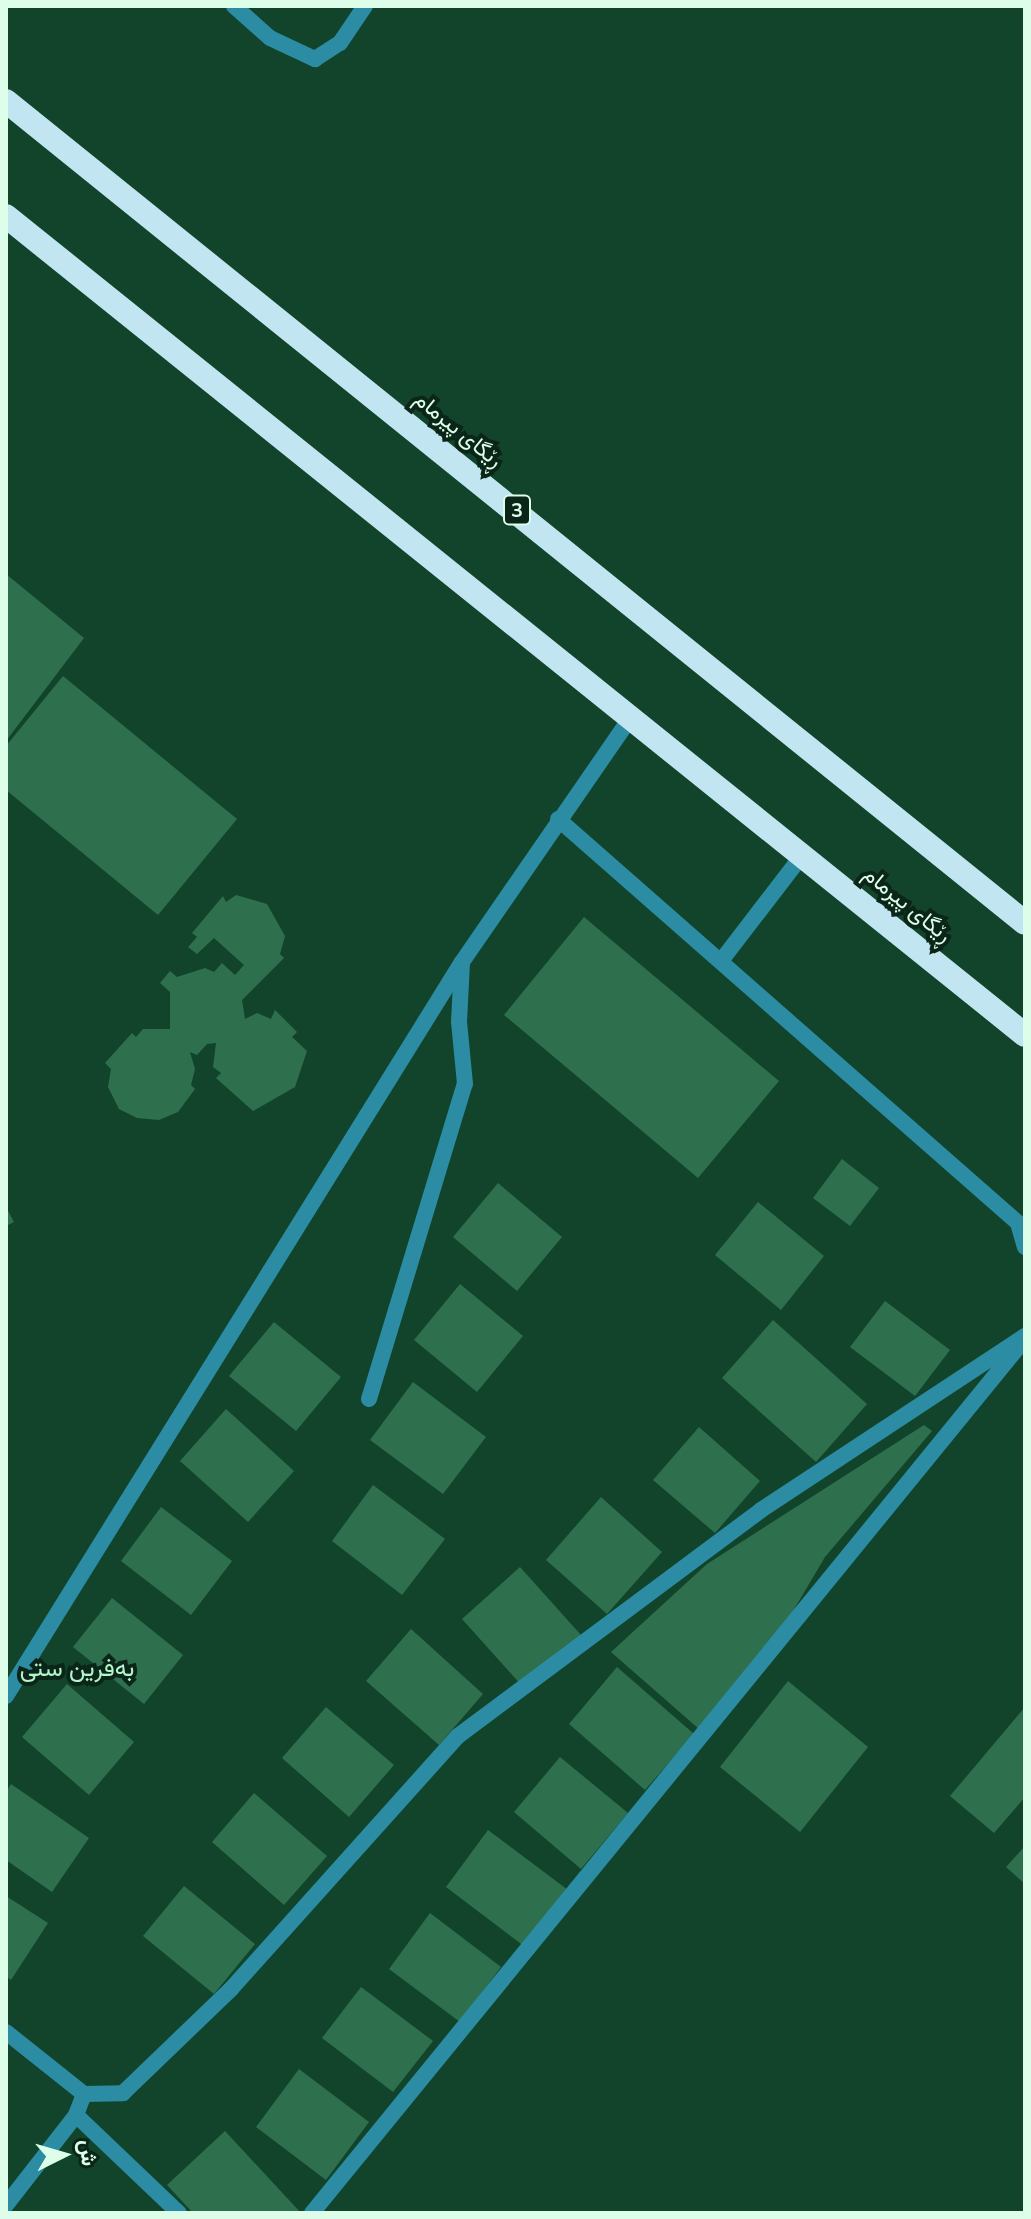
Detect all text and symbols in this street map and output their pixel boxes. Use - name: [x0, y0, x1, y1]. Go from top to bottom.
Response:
- street label: ڕێگای پیرمام: [408, 386, 508, 474]
- road number: 3: [503, 494, 531, 526]
- street label: ڕێگای پیرمام: [857, 861, 957, 949]
- district label: به‌فرین ستی: [20, 1655, 134, 1683]
- north arrow: [24, 2115, 104, 2195]
- text: ش: [72, 2138, 104, 2167]

